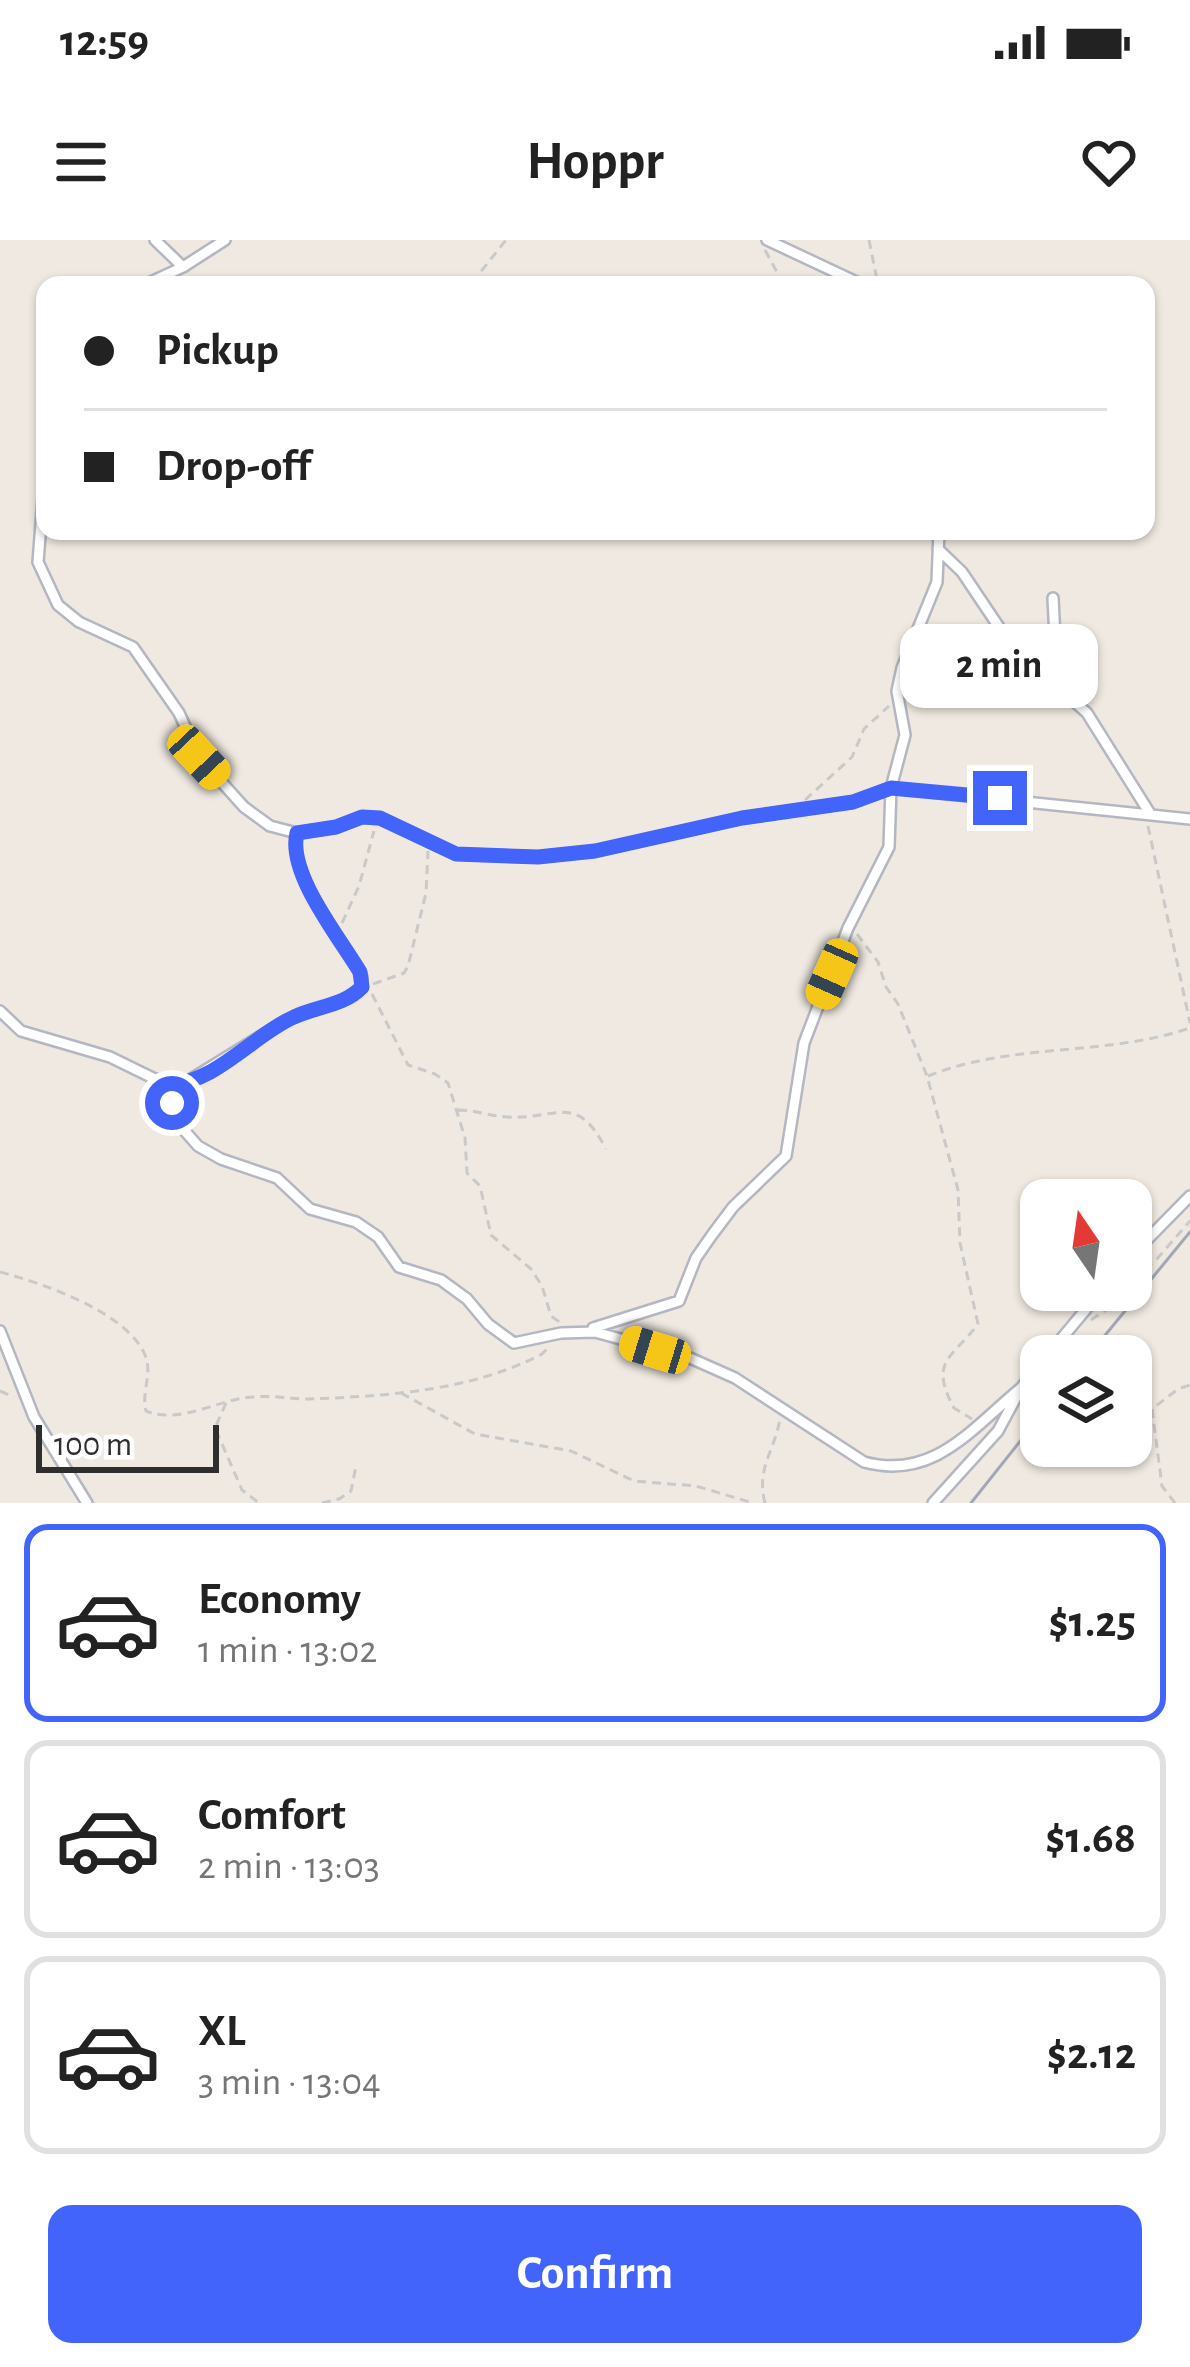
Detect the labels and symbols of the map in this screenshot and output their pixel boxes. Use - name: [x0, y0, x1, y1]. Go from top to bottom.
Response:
- callout: 2 min: [901, 624, 1099, 708]
- car: [161, 718, 237, 796]
- route end: [973, 771, 1027, 825]
- car: [801, 934, 863, 1014]
- route start: [145, 1076, 199, 1130]
- north arrow: [1020, 1179, 1152, 1311]
- car: [615, 1322, 695, 1378]
- scale bar: [36, 1419, 219, 1472]

